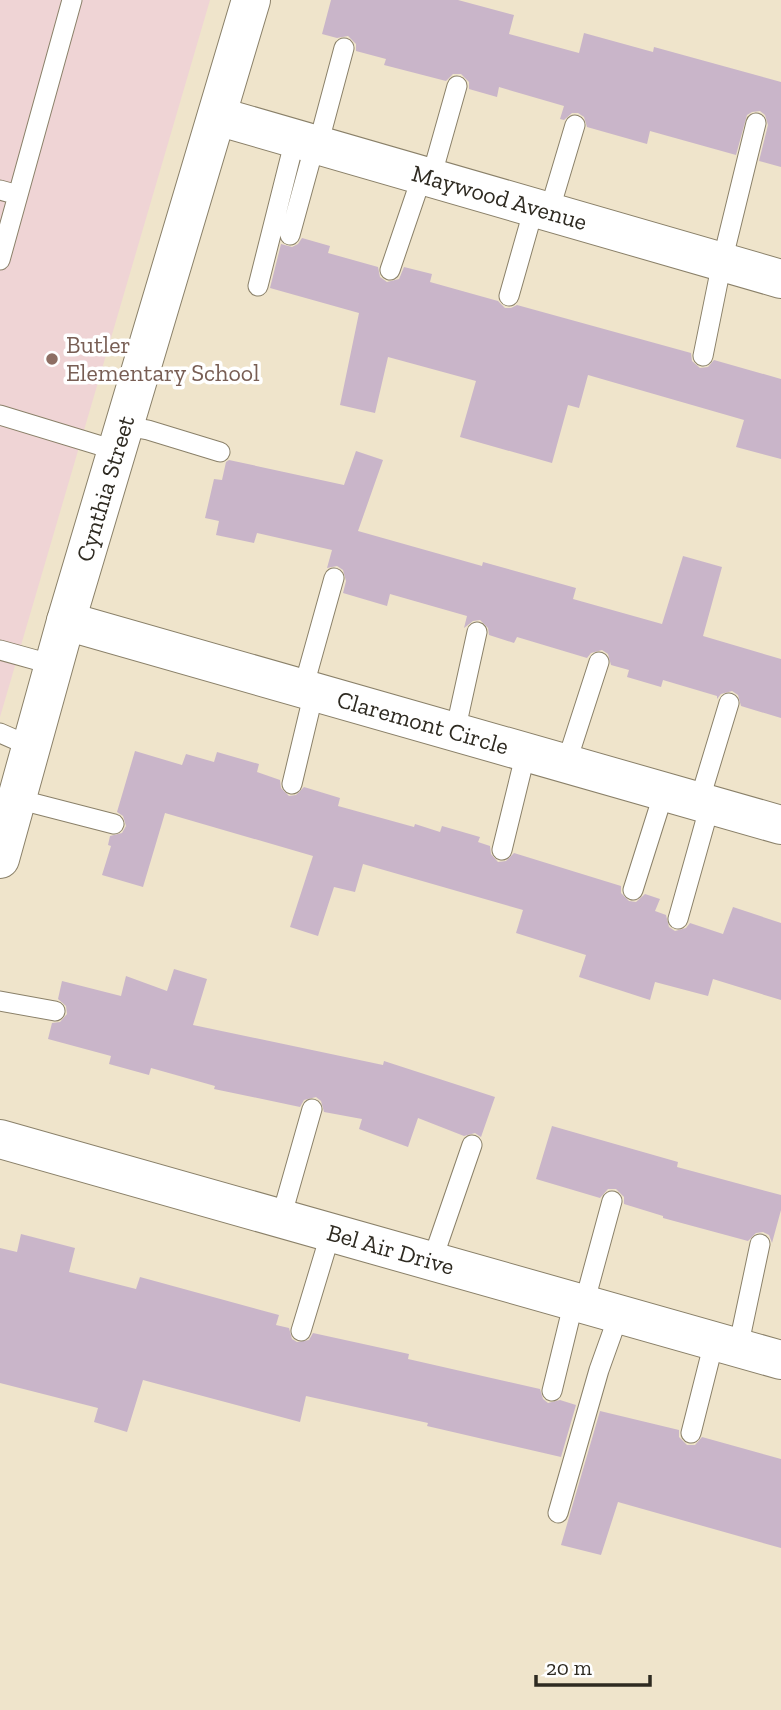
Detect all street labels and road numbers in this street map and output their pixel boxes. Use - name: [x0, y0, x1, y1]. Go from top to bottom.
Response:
- street label: Maywood Avenue: [409, 158, 591, 236]
- street label: Cynthia Street: [69, 412, 140, 565]
- street label: Claremont Circle: [334, 684, 512, 761]
- street label: Bel Air Drive: [324, 1217, 458, 1281]

